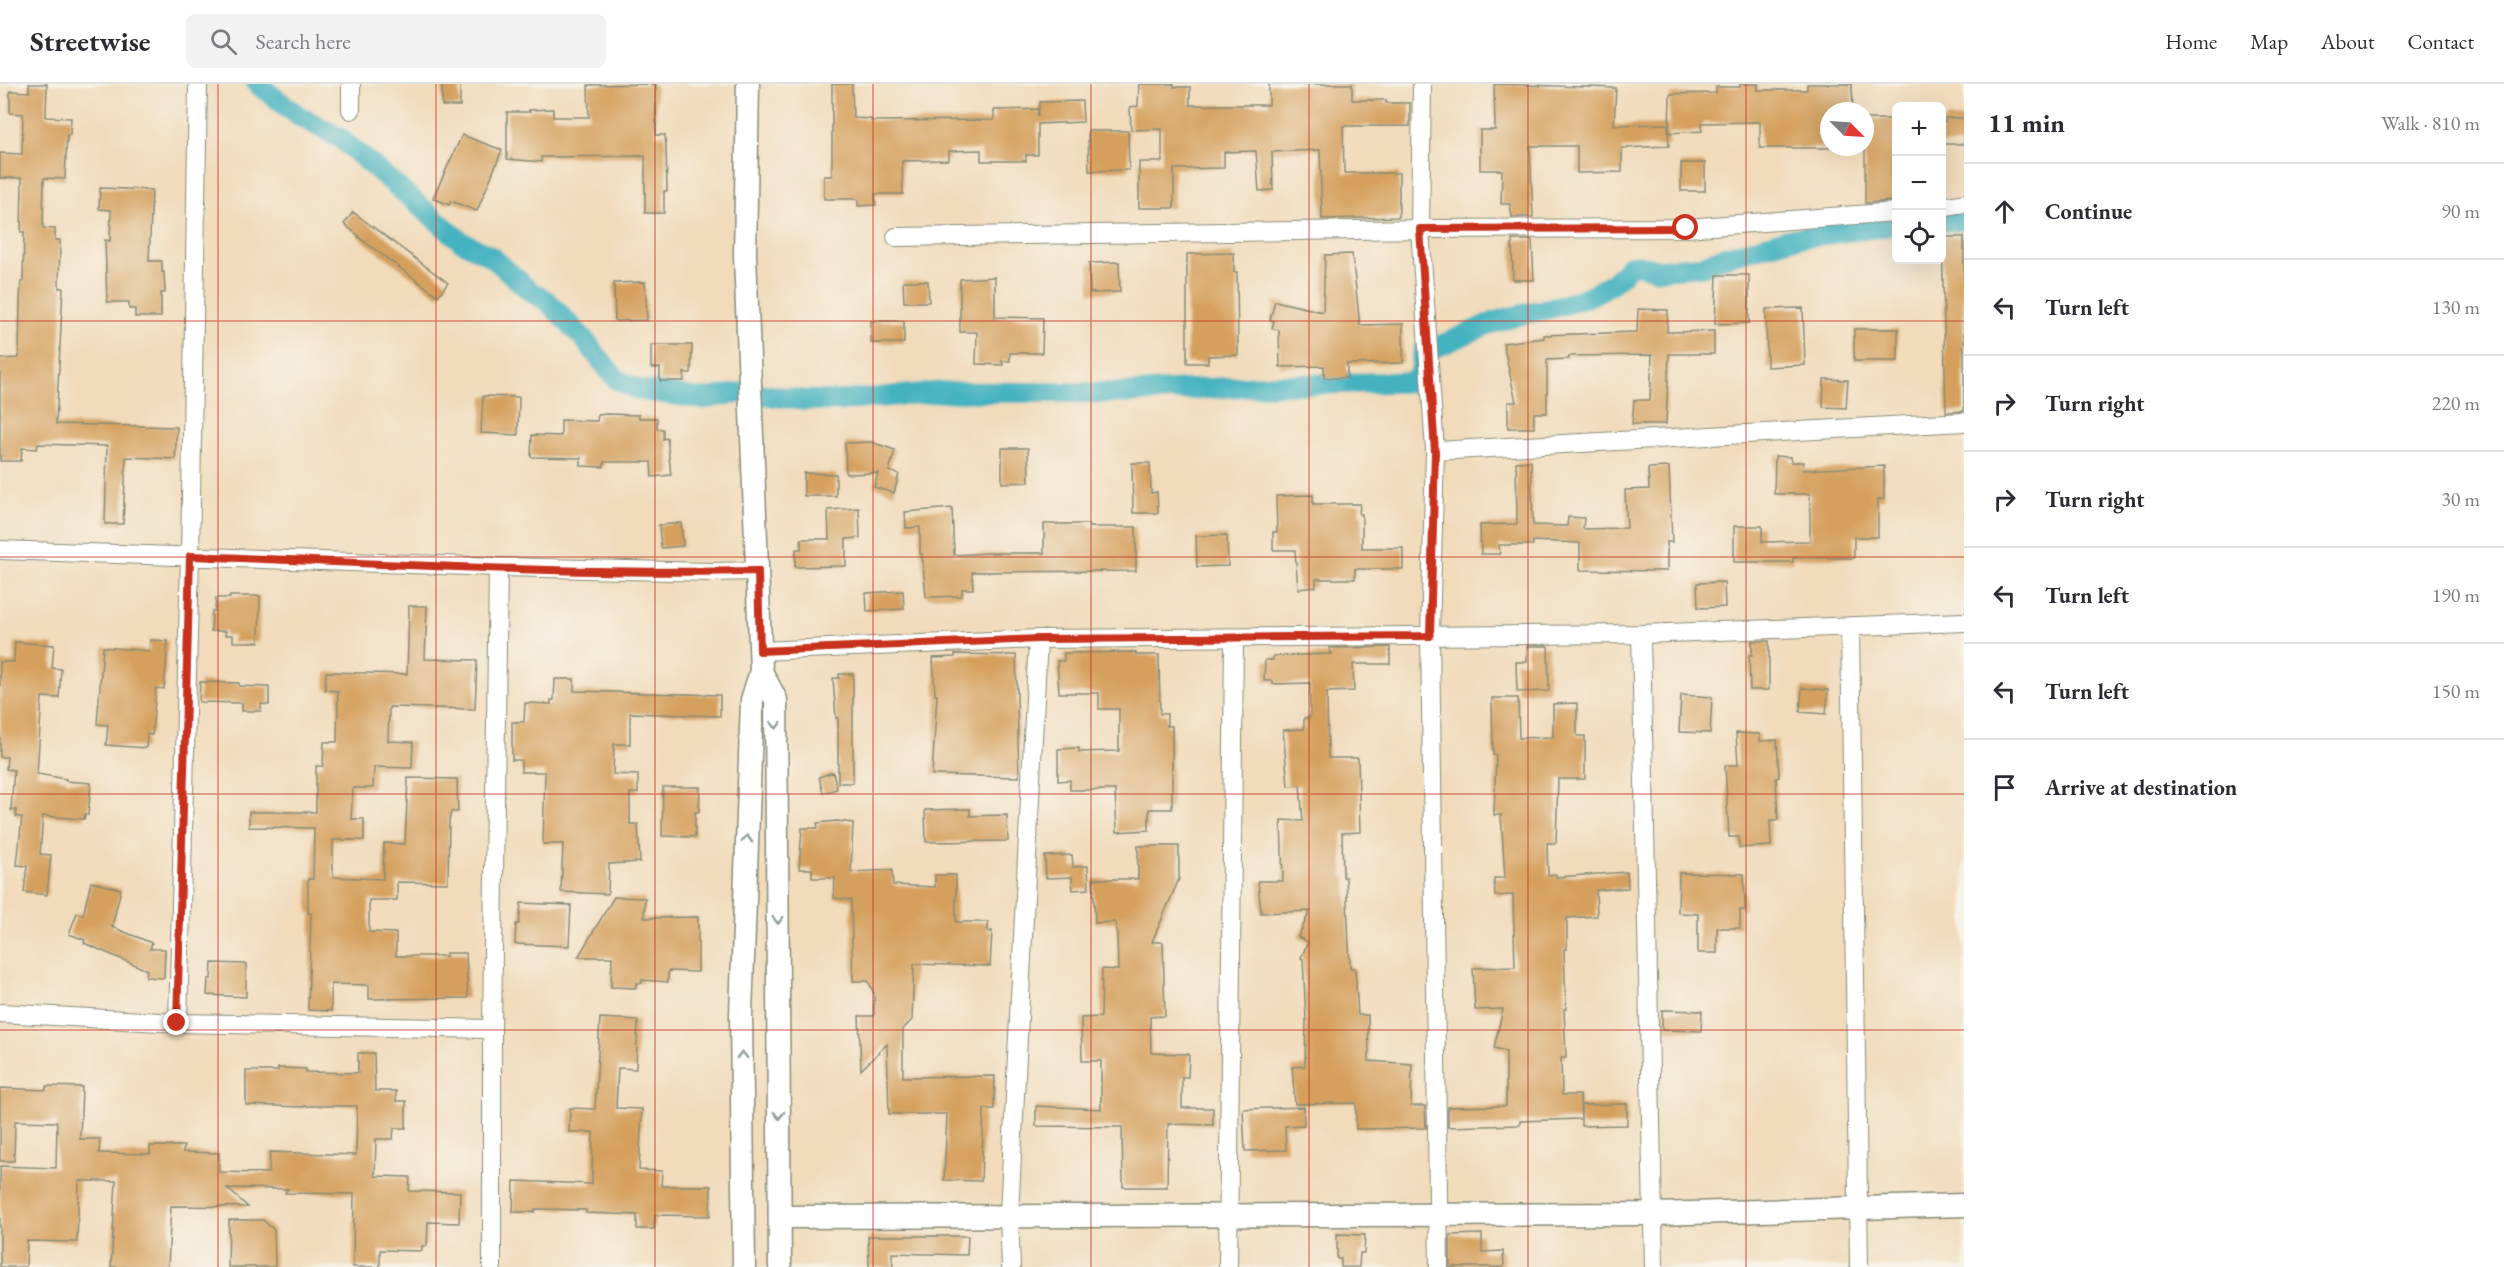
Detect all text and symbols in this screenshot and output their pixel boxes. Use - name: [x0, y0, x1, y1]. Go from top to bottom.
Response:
- search box: [186, 14, 606, 68]
- text: Streetwise: [30, 23, 150, 59]
- icon: search: [207, 25, 240, 58]
- text: Search here: [255, 27, 351, 56]
- text: Home: [2165, 28, 2217, 55]
- text: Map: [2250, 28, 2288, 55]
- text: About: [2321, 28, 2374, 55]
- text: Contact: [2407, 28, 2474, 55]
- north arrow: [1820, 102, 1874, 156]
- map controls: [1892, 102, 1946, 264]
- button: +: [1892, 102, 1946, 156]
- text: 11 min: [1988, 106, 2065, 140]
- text: Walk · 810 m: [2381, 110, 2480, 136]
- button: −: [1892, 156, 1946, 210]
- icon: ahead: [1988, 195, 2021, 228]
- text: Continue: [2045, 197, 2132, 226]
- text: 90 m: [2441, 198, 2480, 224]
- button: locate: [1892, 210, 1946, 264]
- route start: [1672, 214, 1698, 240]
- icon: left: [1988, 291, 2021, 324]
- text: Turn left: [2045, 293, 2129, 322]
- text: 130 m: [2432, 294, 2480, 320]
- icon: right: [1988, 387, 2021, 420]
- text: Turn right: [2045, 389, 2144, 418]
- text: 220 m: [2432, 390, 2480, 416]
- icon: right: [1988, 483, 2021, 516]
- text: Turn right: [2045, 485, 2144, 514]
- text: 30 m: [2441, 486, 2480, 512]
- icon: left: [1988, 579, 2021, 612]
- text: Turn left: [2045, 581, 2129, 610]
- text: 190 m: [2432, 582, 2480, 608]
- icon: left: [1988, 675, 2021, 708]
- text: Turn left: [2045, 677, 2129, 706]
- text: 150 m: [2432, 678, 2480, 704]
- one-way arrow: [770, 721, 782, 730]
- icon: arrive: [1988, 771, 2021, 804]
- text: Arrive at destination: [2045, 773, 2237, 802]
- one-way arrow: [741, 835, 754, 844]
- one-way arrow: [771, 916, 784, 925]
- route end: [163, 1009, 189, 1035]
- one-way arrow: [736, 1051, 748, 1060]
- one-way arrow: [773, 1111, 785, 1120]

